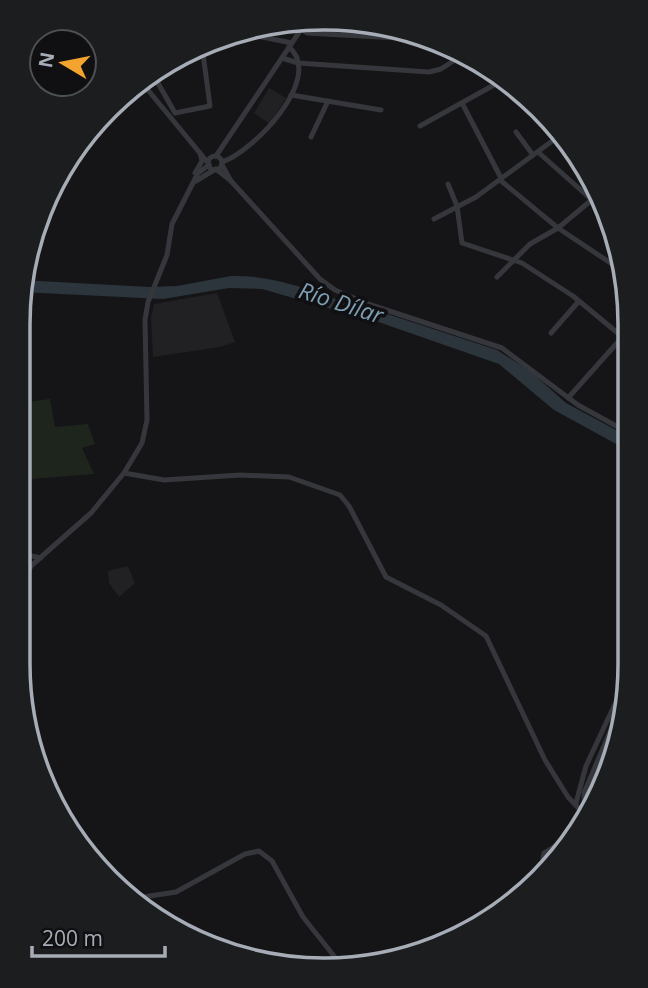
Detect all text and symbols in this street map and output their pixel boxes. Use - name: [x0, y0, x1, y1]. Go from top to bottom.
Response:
- north arrow: [28, 28, 98, 98]
- text: N: [32, 50, 60, 70]
- water label: Río Dílar: [295, 273, 388, 331]
- scale bar: [32, 914, 164, 958]
- text: 200 m: [42, 924, 103, 952]

